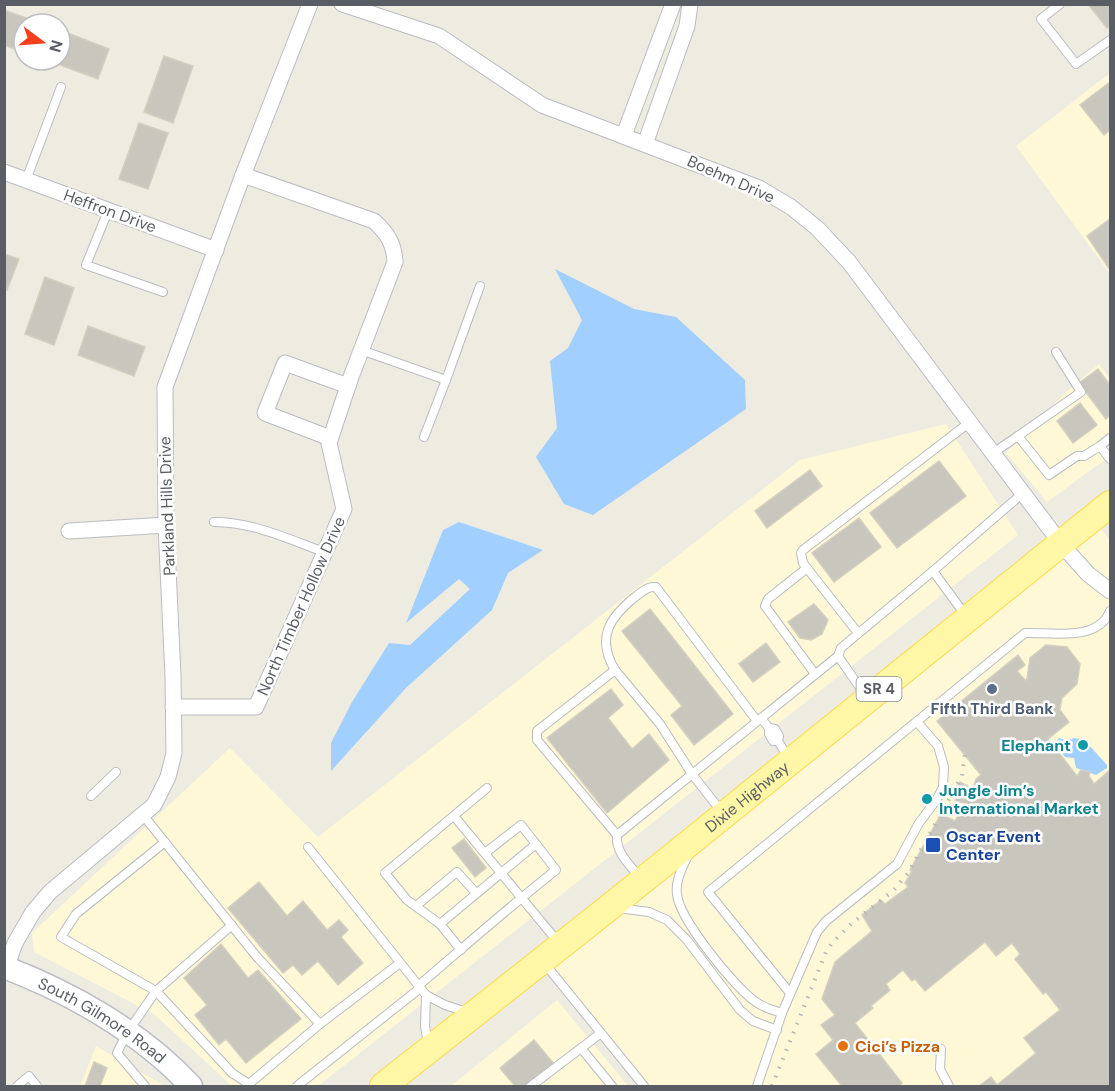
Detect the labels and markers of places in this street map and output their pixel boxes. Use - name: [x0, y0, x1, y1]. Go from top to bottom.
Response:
- marker: Fifth Third Bank: [985, 682, 999, 696]
- place label: Fifth Third Bank: [931, 698, 1054, 719]
- place label: Elephant: [1001, 735, 1071, 756]
- marker: Elephant: [1076, 738, 1090, 752]
- place label: Jungle Jim’s International Market: [939, 780, 1099, 819]
- marker: Jungle Jim’s International Market: [920, 792, 934, 806]
- place label: Oscar Event Center: [946, 826, 1041, 865]
- marker: Oscar Event Center: [924, 836, 942, 854]
- place label: Cici’s Pizza: [855, 1036, 940, 1057]
- marker: Cici’s Pizza: [836, 1039, 850, 1053]

